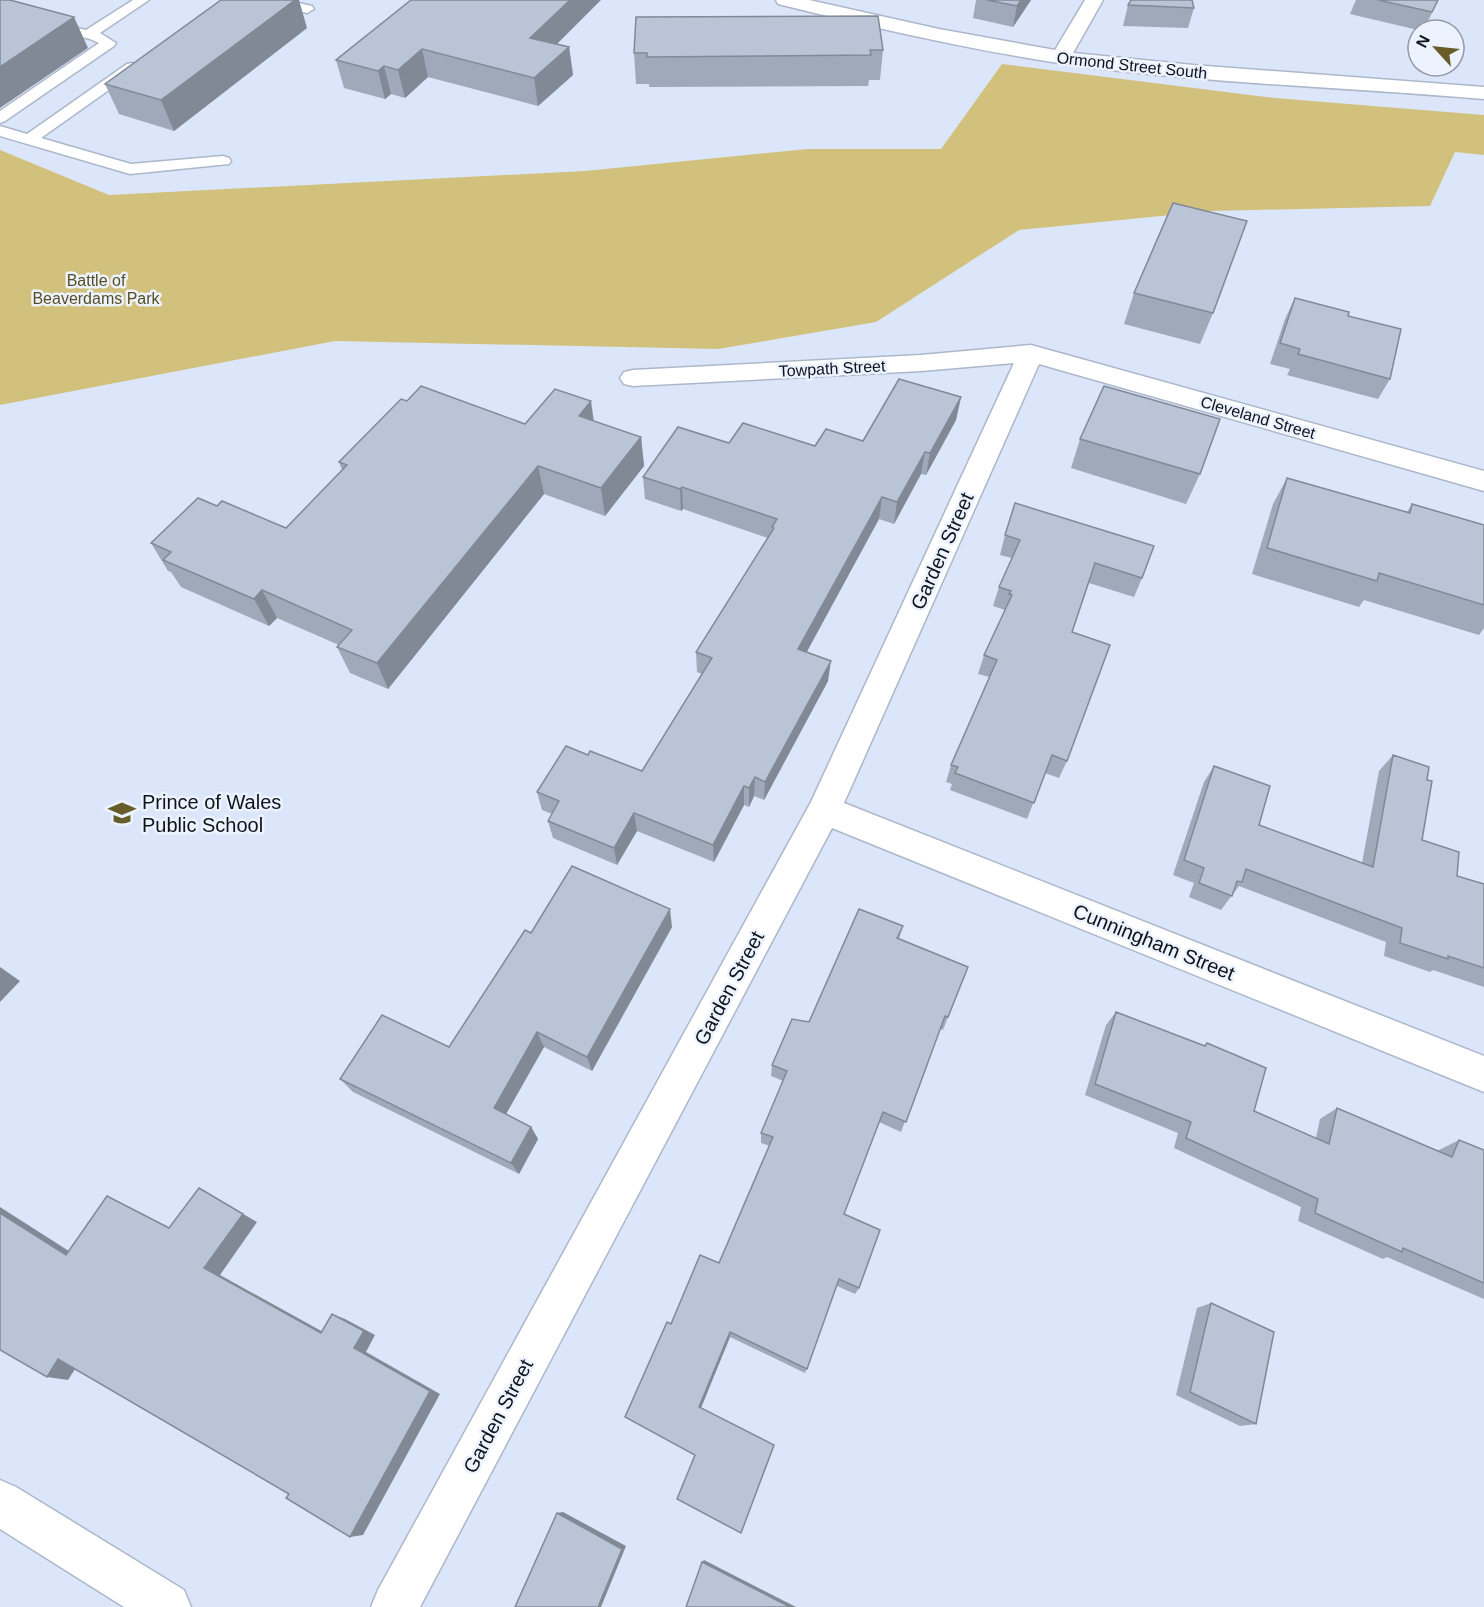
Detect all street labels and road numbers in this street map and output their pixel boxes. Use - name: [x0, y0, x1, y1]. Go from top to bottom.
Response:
- street label: Ormond Street South: [1056, 49, 1208, 82]
- street label: Towpath Street: [778, 357, 886, 380]
- street label: Cleveland Street: [1199, 393, 1318, 442]
- street label: Garden Street: [906, 489, 978, 613]
- street label: Cunningham Street: [1070, 900, 1238, 985]
- street label: Garden Street: [690, 927, 768, 1049]
- street label: Garden Street: [459, 1355, 537, 1477]

